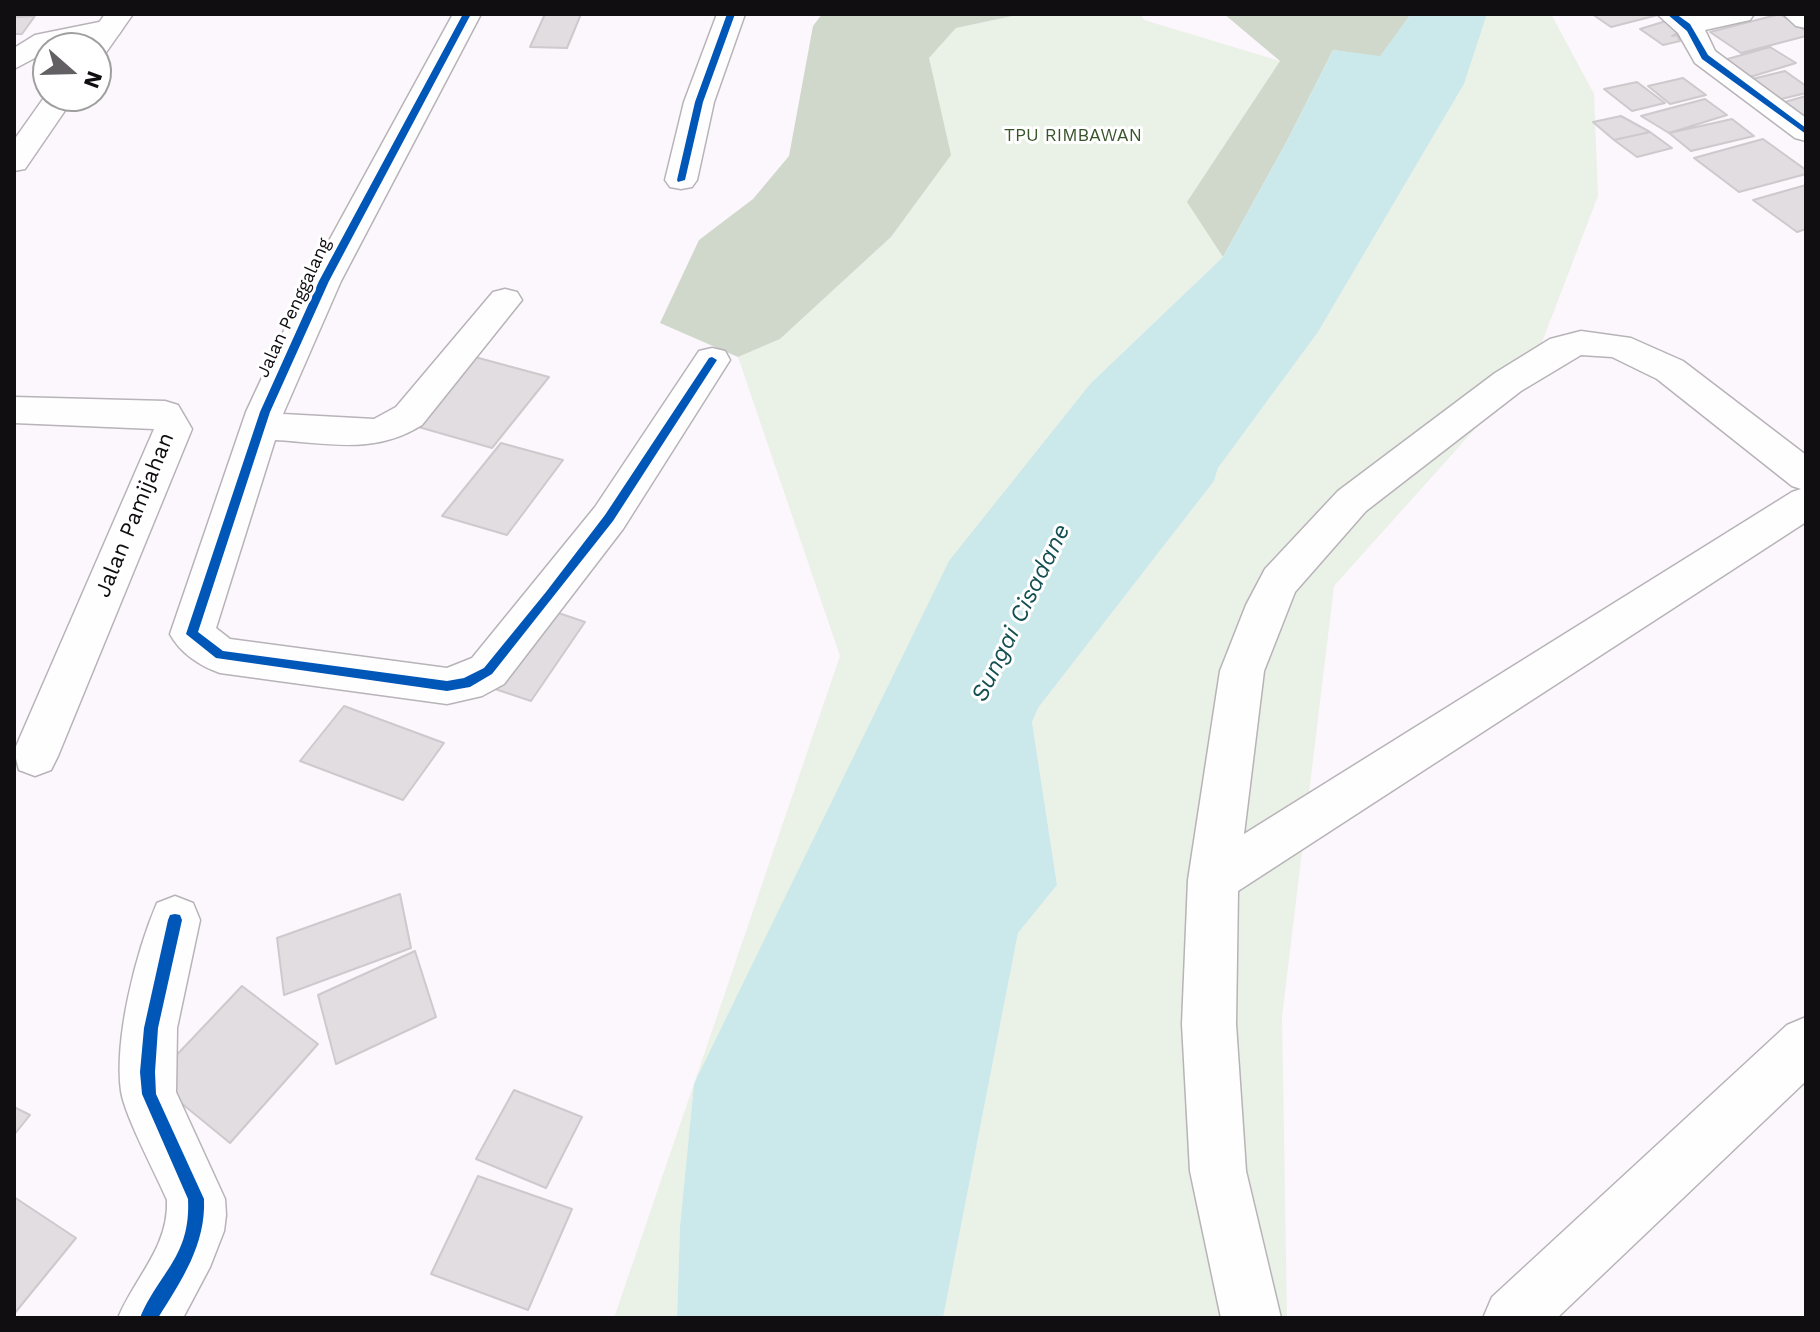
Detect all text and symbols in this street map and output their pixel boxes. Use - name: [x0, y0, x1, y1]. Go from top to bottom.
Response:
- north arrow: [32, 32, 112, 112]
- text: N: [79, 68, 108, 92]
- park label: TPU RIMBAWAN: [1004, 125, 1142, 147]
- street label: Jalan Penggalang: [252, 235, 336, 381]
- street label: Jalan Pamijahan: [90, 429, 180, 601]
- water label: Sungai Cisadane: [965, 519, 1077, 707]

